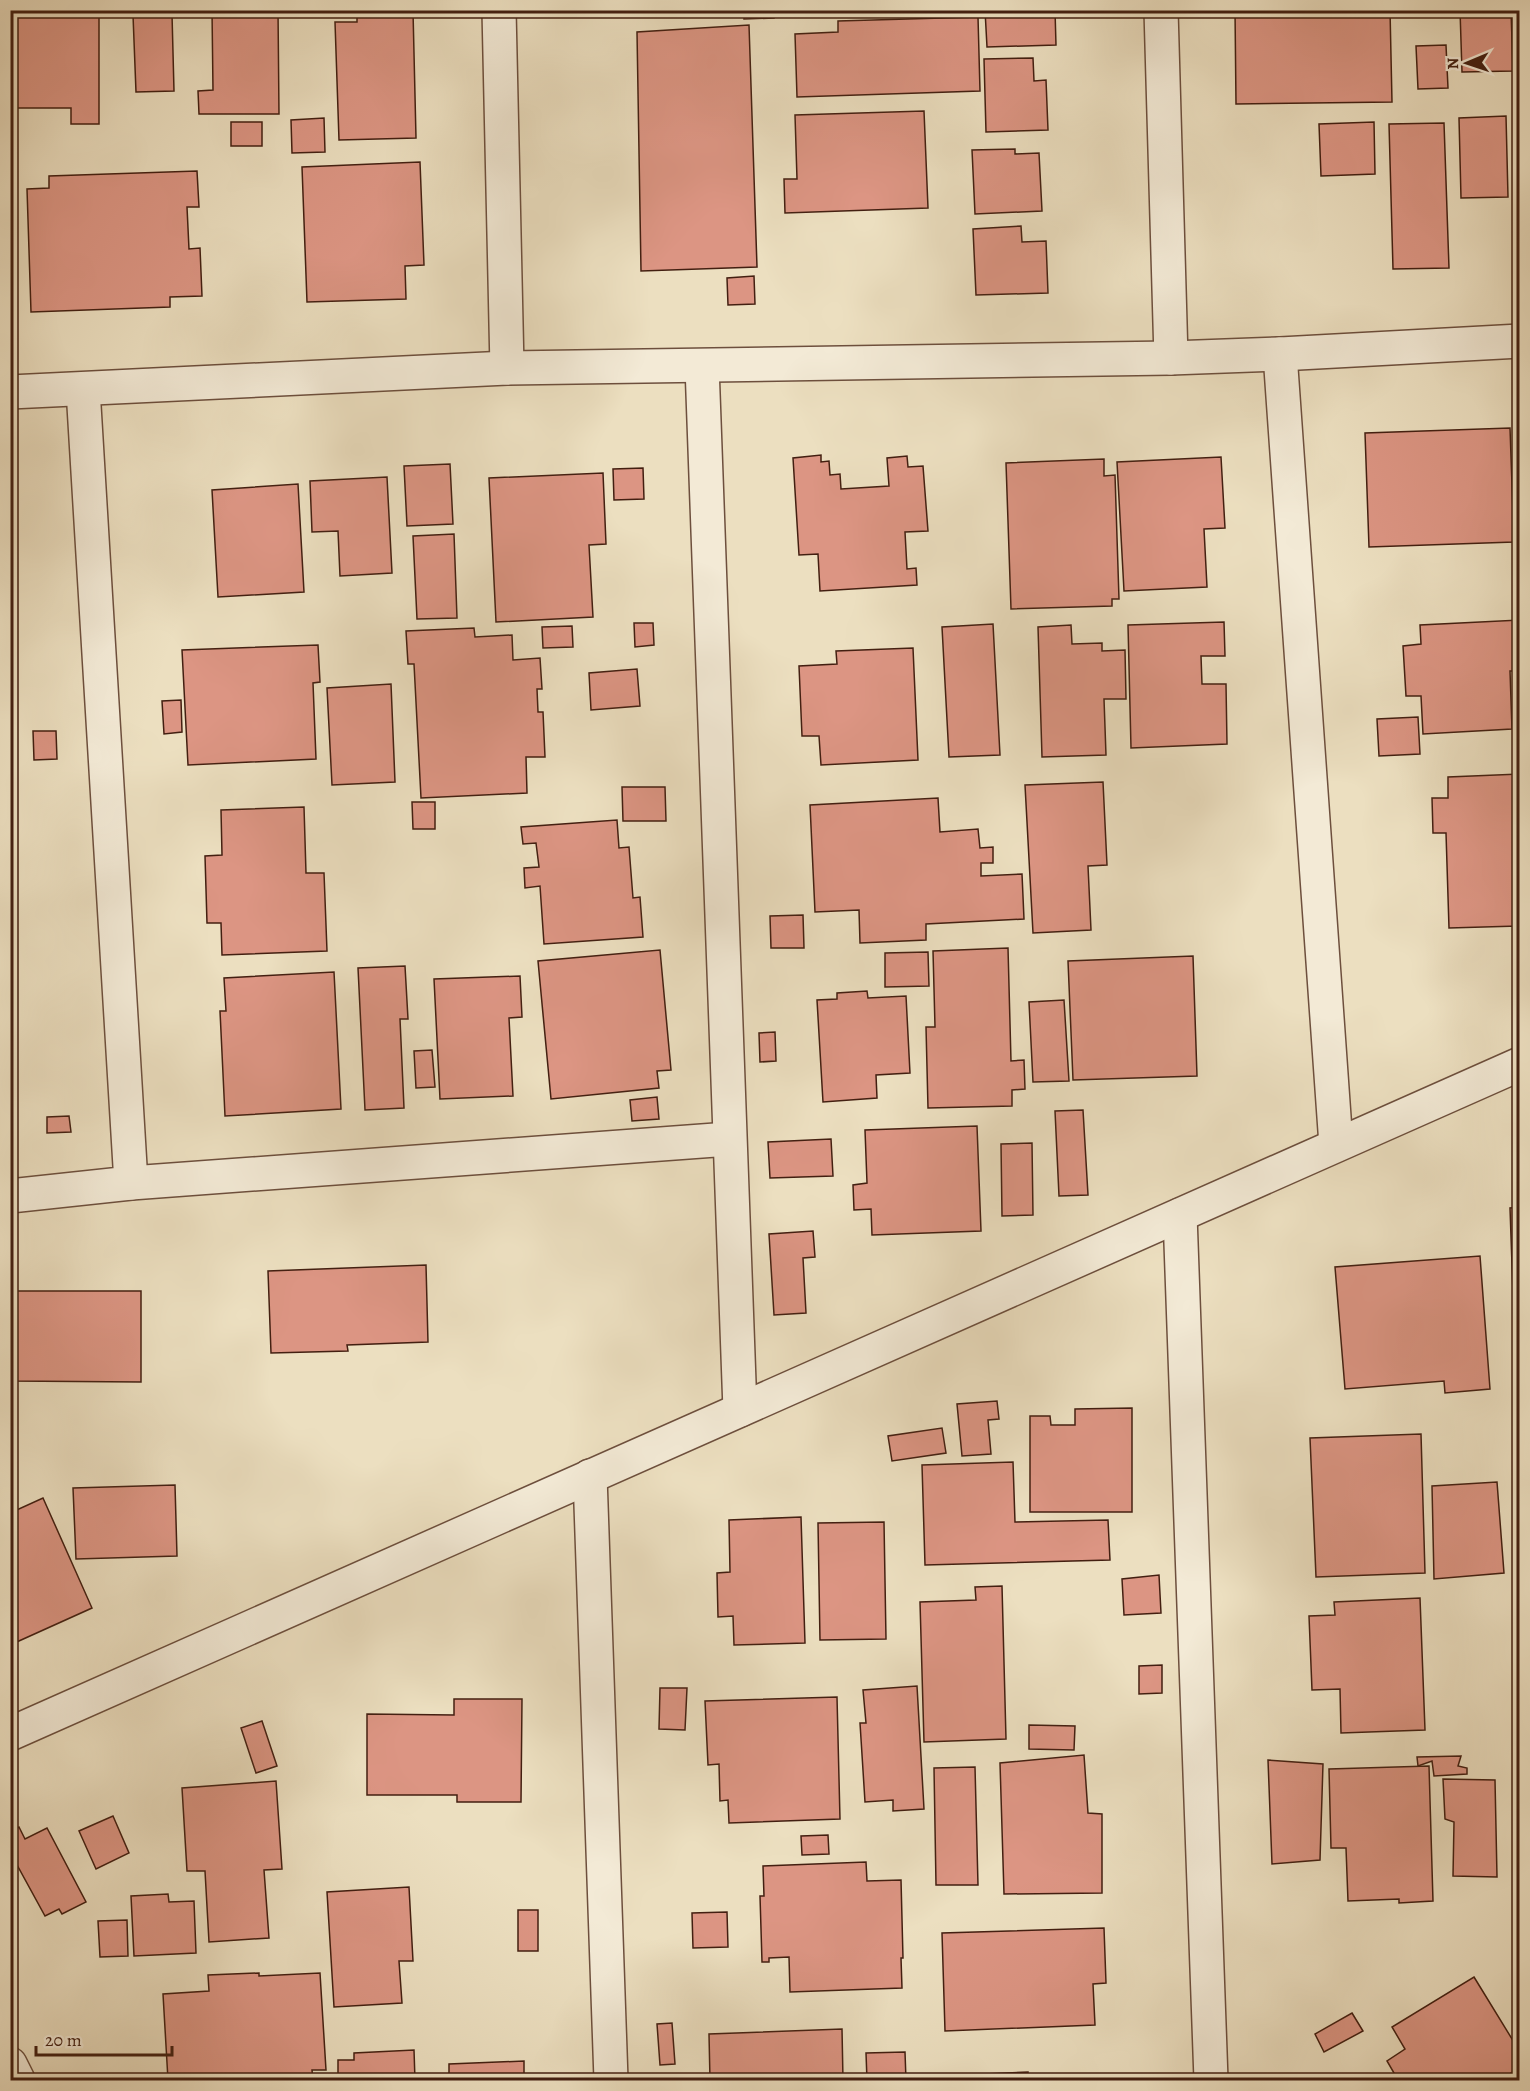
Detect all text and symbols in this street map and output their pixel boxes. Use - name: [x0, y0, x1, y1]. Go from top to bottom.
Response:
- north arrow: [1437, 33, 1497, 93]
- text: N: [1442, 57, 1464, 70]
- scale bar: [36, 2019, 172, 2057]
- text: 20 m: [45, 2028, 82, 2052]

